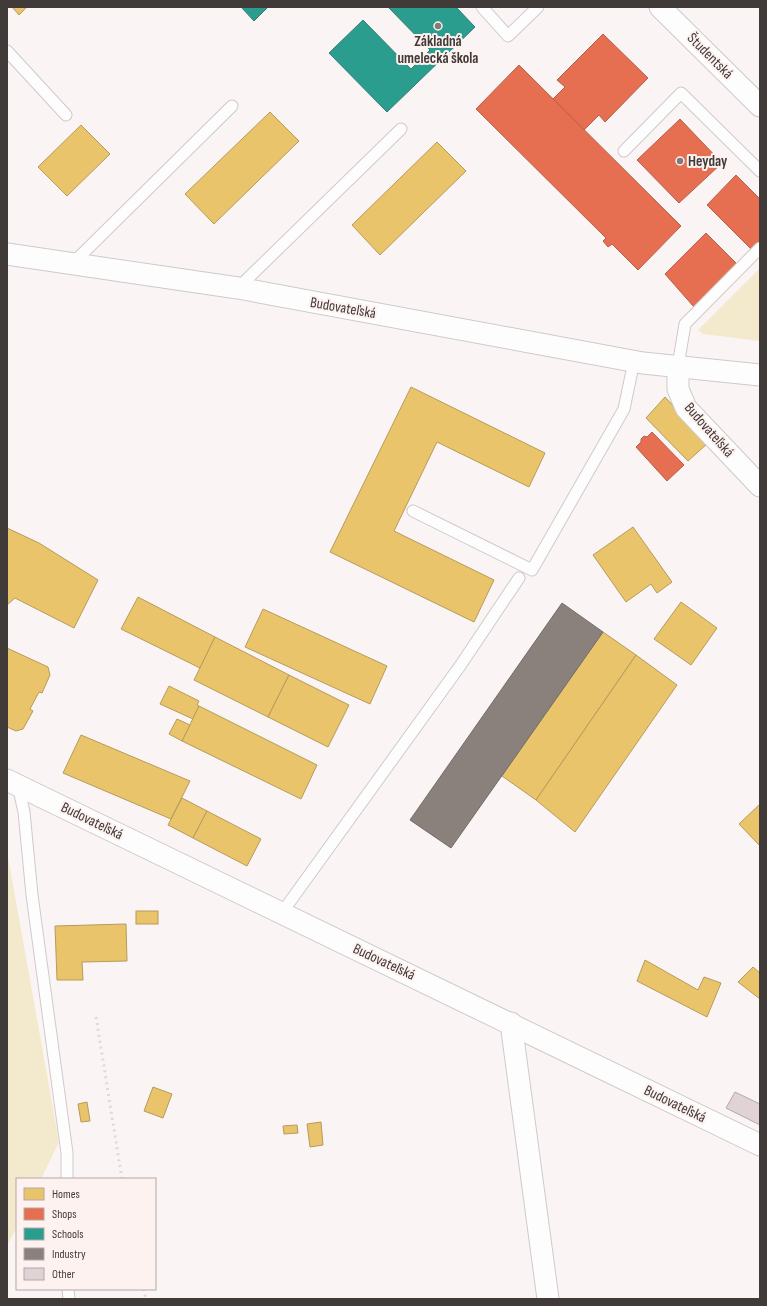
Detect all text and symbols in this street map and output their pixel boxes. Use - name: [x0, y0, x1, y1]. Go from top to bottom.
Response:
- marker: Základná umelecká škola: [433, 21, 443, 31]
- street label: Študentská: [683, 29, 737, 83]
- place label: Základná umelecká škola: [398, 32, 478, 68]
- place label: Heyday: [688, 152, 728, 171]
- marker: Heyday: [675, 156, 685, 166]
- street label: Budovateľská: [309, 293, 378, 323]
- street label: Budovateľská: [680, 399, 738, 462]
- street label: Budovateľská: [58, 798, 126, 844]
- street label: Budovateľská: [350, 939, 418, 985]
- street label: Budovateľská: [641, 1081, 709, 1127]
- legend: [16, 1178, 156, 1290]
- text: Homes: [52, 1187, 80, 1202]
- text: Shops: [52, 1207, 77, 1222]
- text: Schools: [52, 1227, 84, 1242]
- text: Industry: [52, 1247, 86, 1262]
- text: Other: [52, 1267, 76, 1282]

